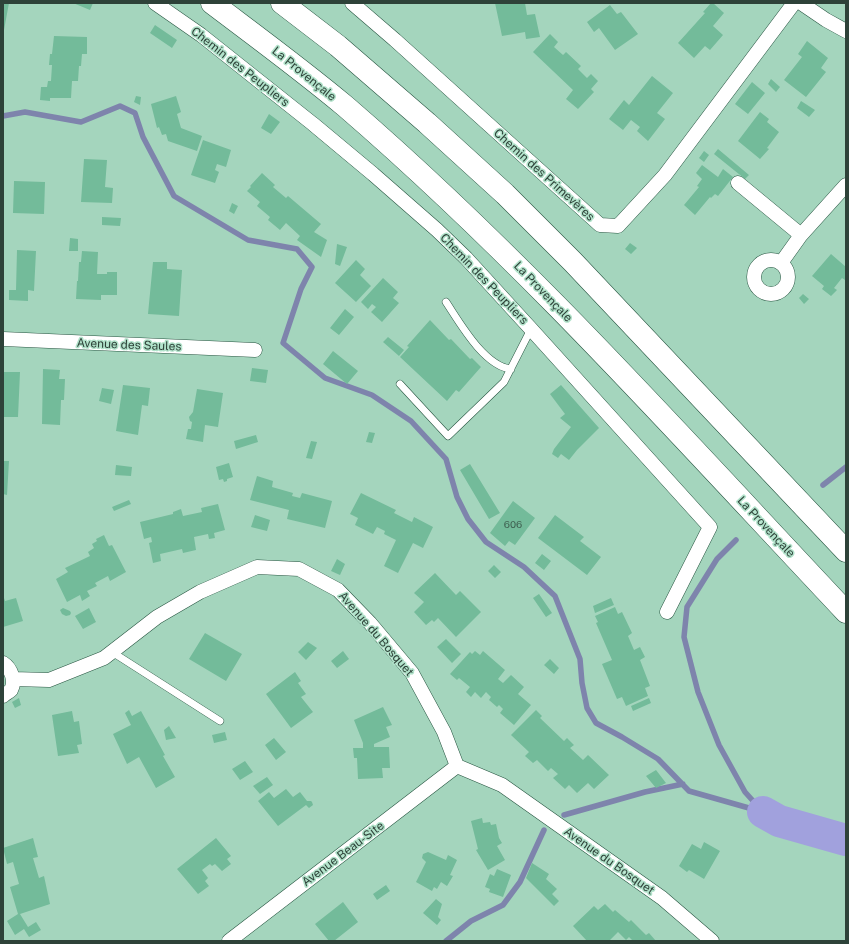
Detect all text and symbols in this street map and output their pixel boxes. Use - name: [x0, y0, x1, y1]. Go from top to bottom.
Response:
- street label: Chemin des Peupliers: [188, 24, 292, 110]
- street label: La Provençale: [269, 44, 339, 104]
- street label: Chemin des Primevères: [491, 126, 597, 224]
- street label: Chemin des Peupliers: [437, 231, 531, 327]
- street label: La Provençale: [511, 259, 575, 325]
- street label: Avenue des Saules: [76, 336, 182, 354]
- street label: La Provençale: [734, 494, 798, 560]
- house number: 606: [504, 519, 522, 531]
- street label: Avenue du Bosquet: [335, 589, 417, 679]
- street label: Avenue Beau-Site: [299, 818, 387, 890]
- street label: Avenue du Bosquet: [561, 824, 657, 898]

